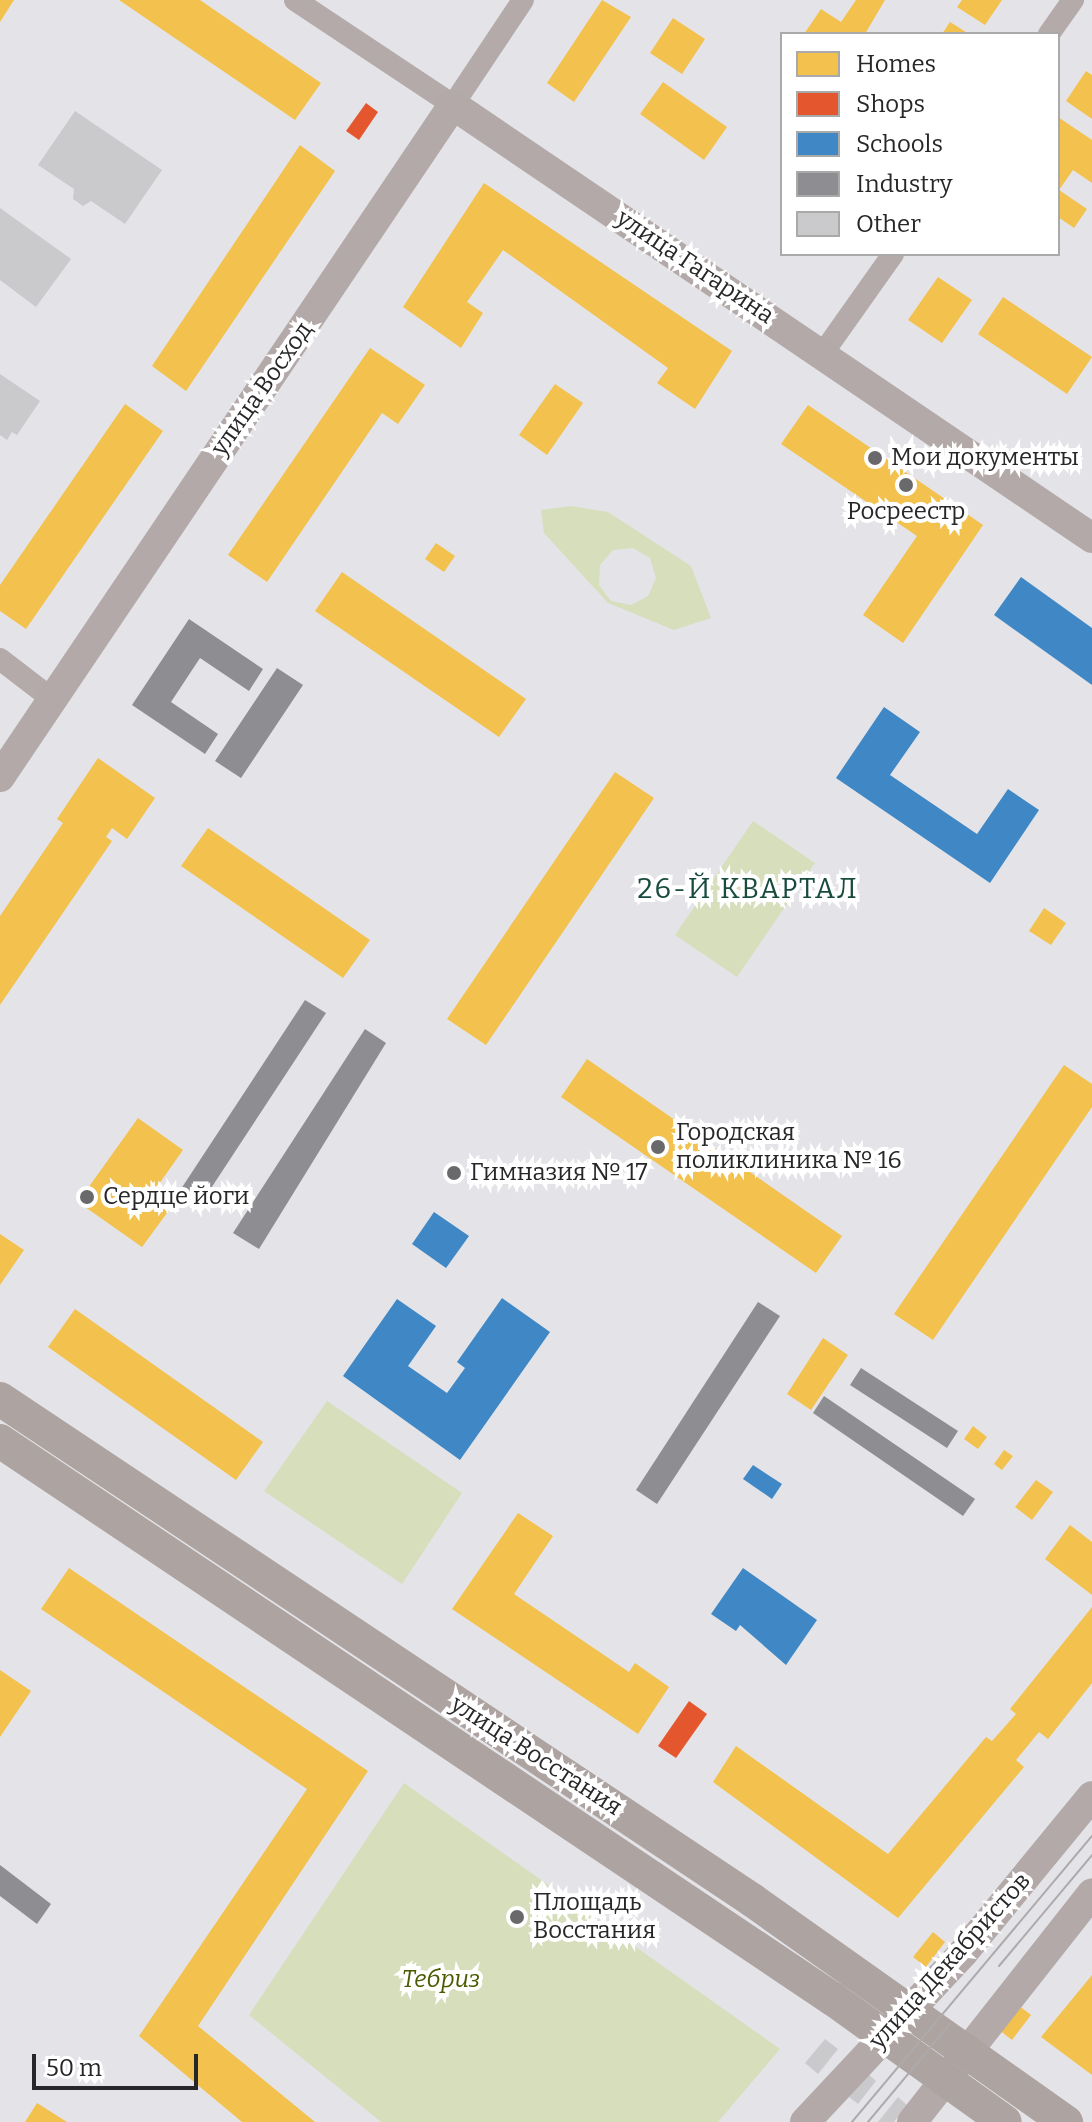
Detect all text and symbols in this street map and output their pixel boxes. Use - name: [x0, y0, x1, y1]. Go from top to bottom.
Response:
- legend: [780, 32, 1060, 256]
- text: Homes: [856, 50, 936, 78]
- text: Shops: [856, 90, 925, 118]
- text: Schools: [856, 130, 943, 158]
- text: Industry: [856, 170, 953, 198]
- street label: улица Гагарина: [611, 204, 779, 330]
- text: Other: [856, 210, 921, 238]
- street label: улица Восход: [205, 317, 319, 461]
- place label: Мои документы: [891, 444, 1079, 472]
- marker: Мои документы: [866, 449, 884, 467]
- marker: Росреестр: [897, 476, 915, 494]
- place label: Росреестр: [847, 498, 965, 526]
- district label: 26-Й КВАРТАЛ: [637, 872, 859, 906]
- place label: Городская поликлиника № 16: [676, 1119, 902, 1175]
- marker: Городская поликлиника № 16: [647, 1136, 669, 1158]
- place label: Гимназия № 17: [470, 1159, 648, 1187]
- marker: Гимназия № 17: [445, 1164, 463, 1182]
- place label: Сердце йоги: [103, 1183, 249, 1211]
- marker: Сердце йоги: [78, 1188, 96, 1206]
- street label: улица Восстания: [445, 1690, 627, 1822]
- street label: улица Декабристов: [863, 1867, 1037, 2055]
- place label: Площадь Восстания: [533, 1889, 656, 1945]
- marker: Площадь Восстания: [508, 1908, 526, 1926]
- park label: Тебриз: [402, 1966, 480, 1994]
- scale bar: [36, 2038, 202, 2088]
- text: 50 m: [46, 2054, 102, 2082]

